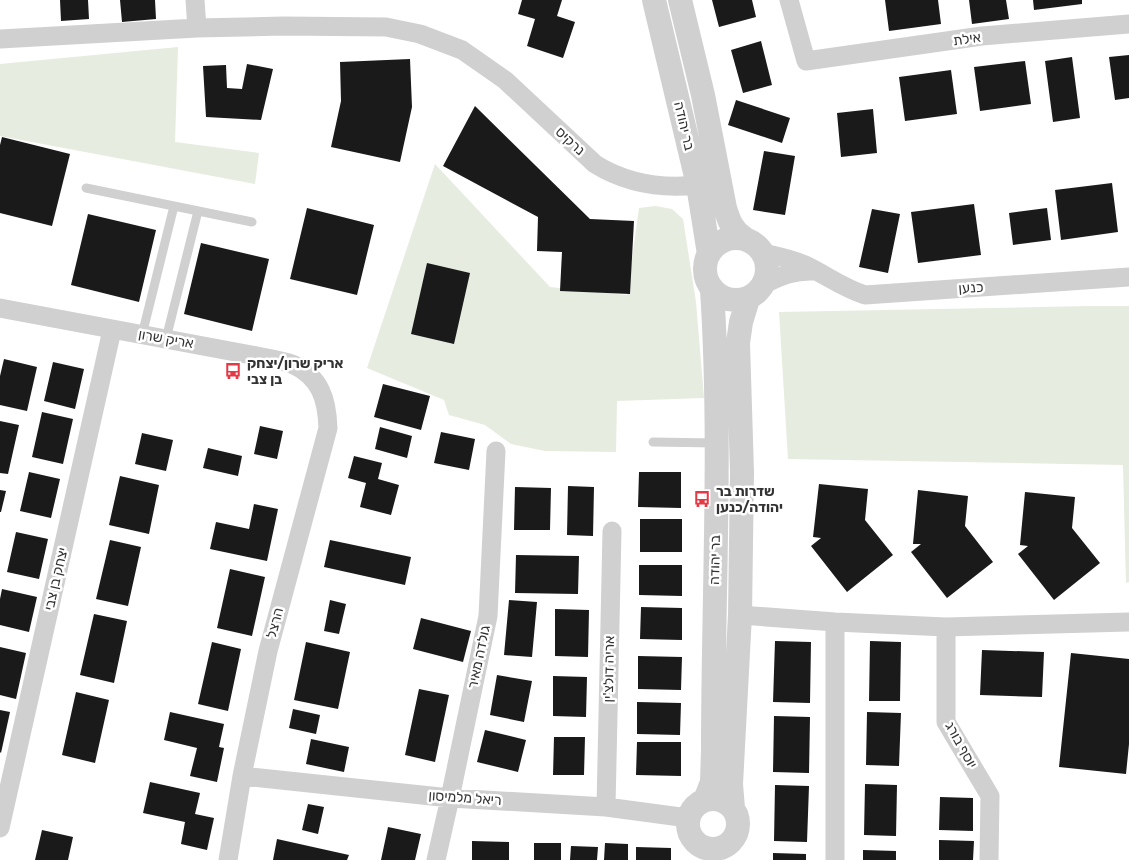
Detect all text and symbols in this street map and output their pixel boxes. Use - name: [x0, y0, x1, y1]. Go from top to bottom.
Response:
- street label: אילת: [952, 29, 982, 49]
- street label: בר יהודה: [670, 100, 698, 153]
- street label: נרקיס: [552, 123, 589, 159]
- street label: כנען: [958, 279, 984, 297]
- street label: אריק שרון: [137, 326, 195, 352]
- place label: אריק שרון/יצחק בן צבי: [247, 355, 343, 388]
- bus stop icon: אריק שרון/יצחק בן צבי: [223, 361, 243, 381]
- place label: שדרות בר יהודה/כנען: [716, 483, 783, 516]
- bus stop icon: שדרות בר יהודה/כנען: [692, 489, 712, 509]
- street label: בר יהודה: [706, 535, 724, 585]
- street label: יצחק בן צבי: [40, 546, 72, 612]
- street label: הרצל: [263, 606, 287, 640]
- street label: גולדה מאיר: [464, 624, 494, 690]
- street label: אריה דולצ'ין: [600, 635, 618, 703]
- street label: יוסף בורג: [941, 719, 981, 771]
- street label: ריאל מלמיסון: [428, 787, 502, 809]

